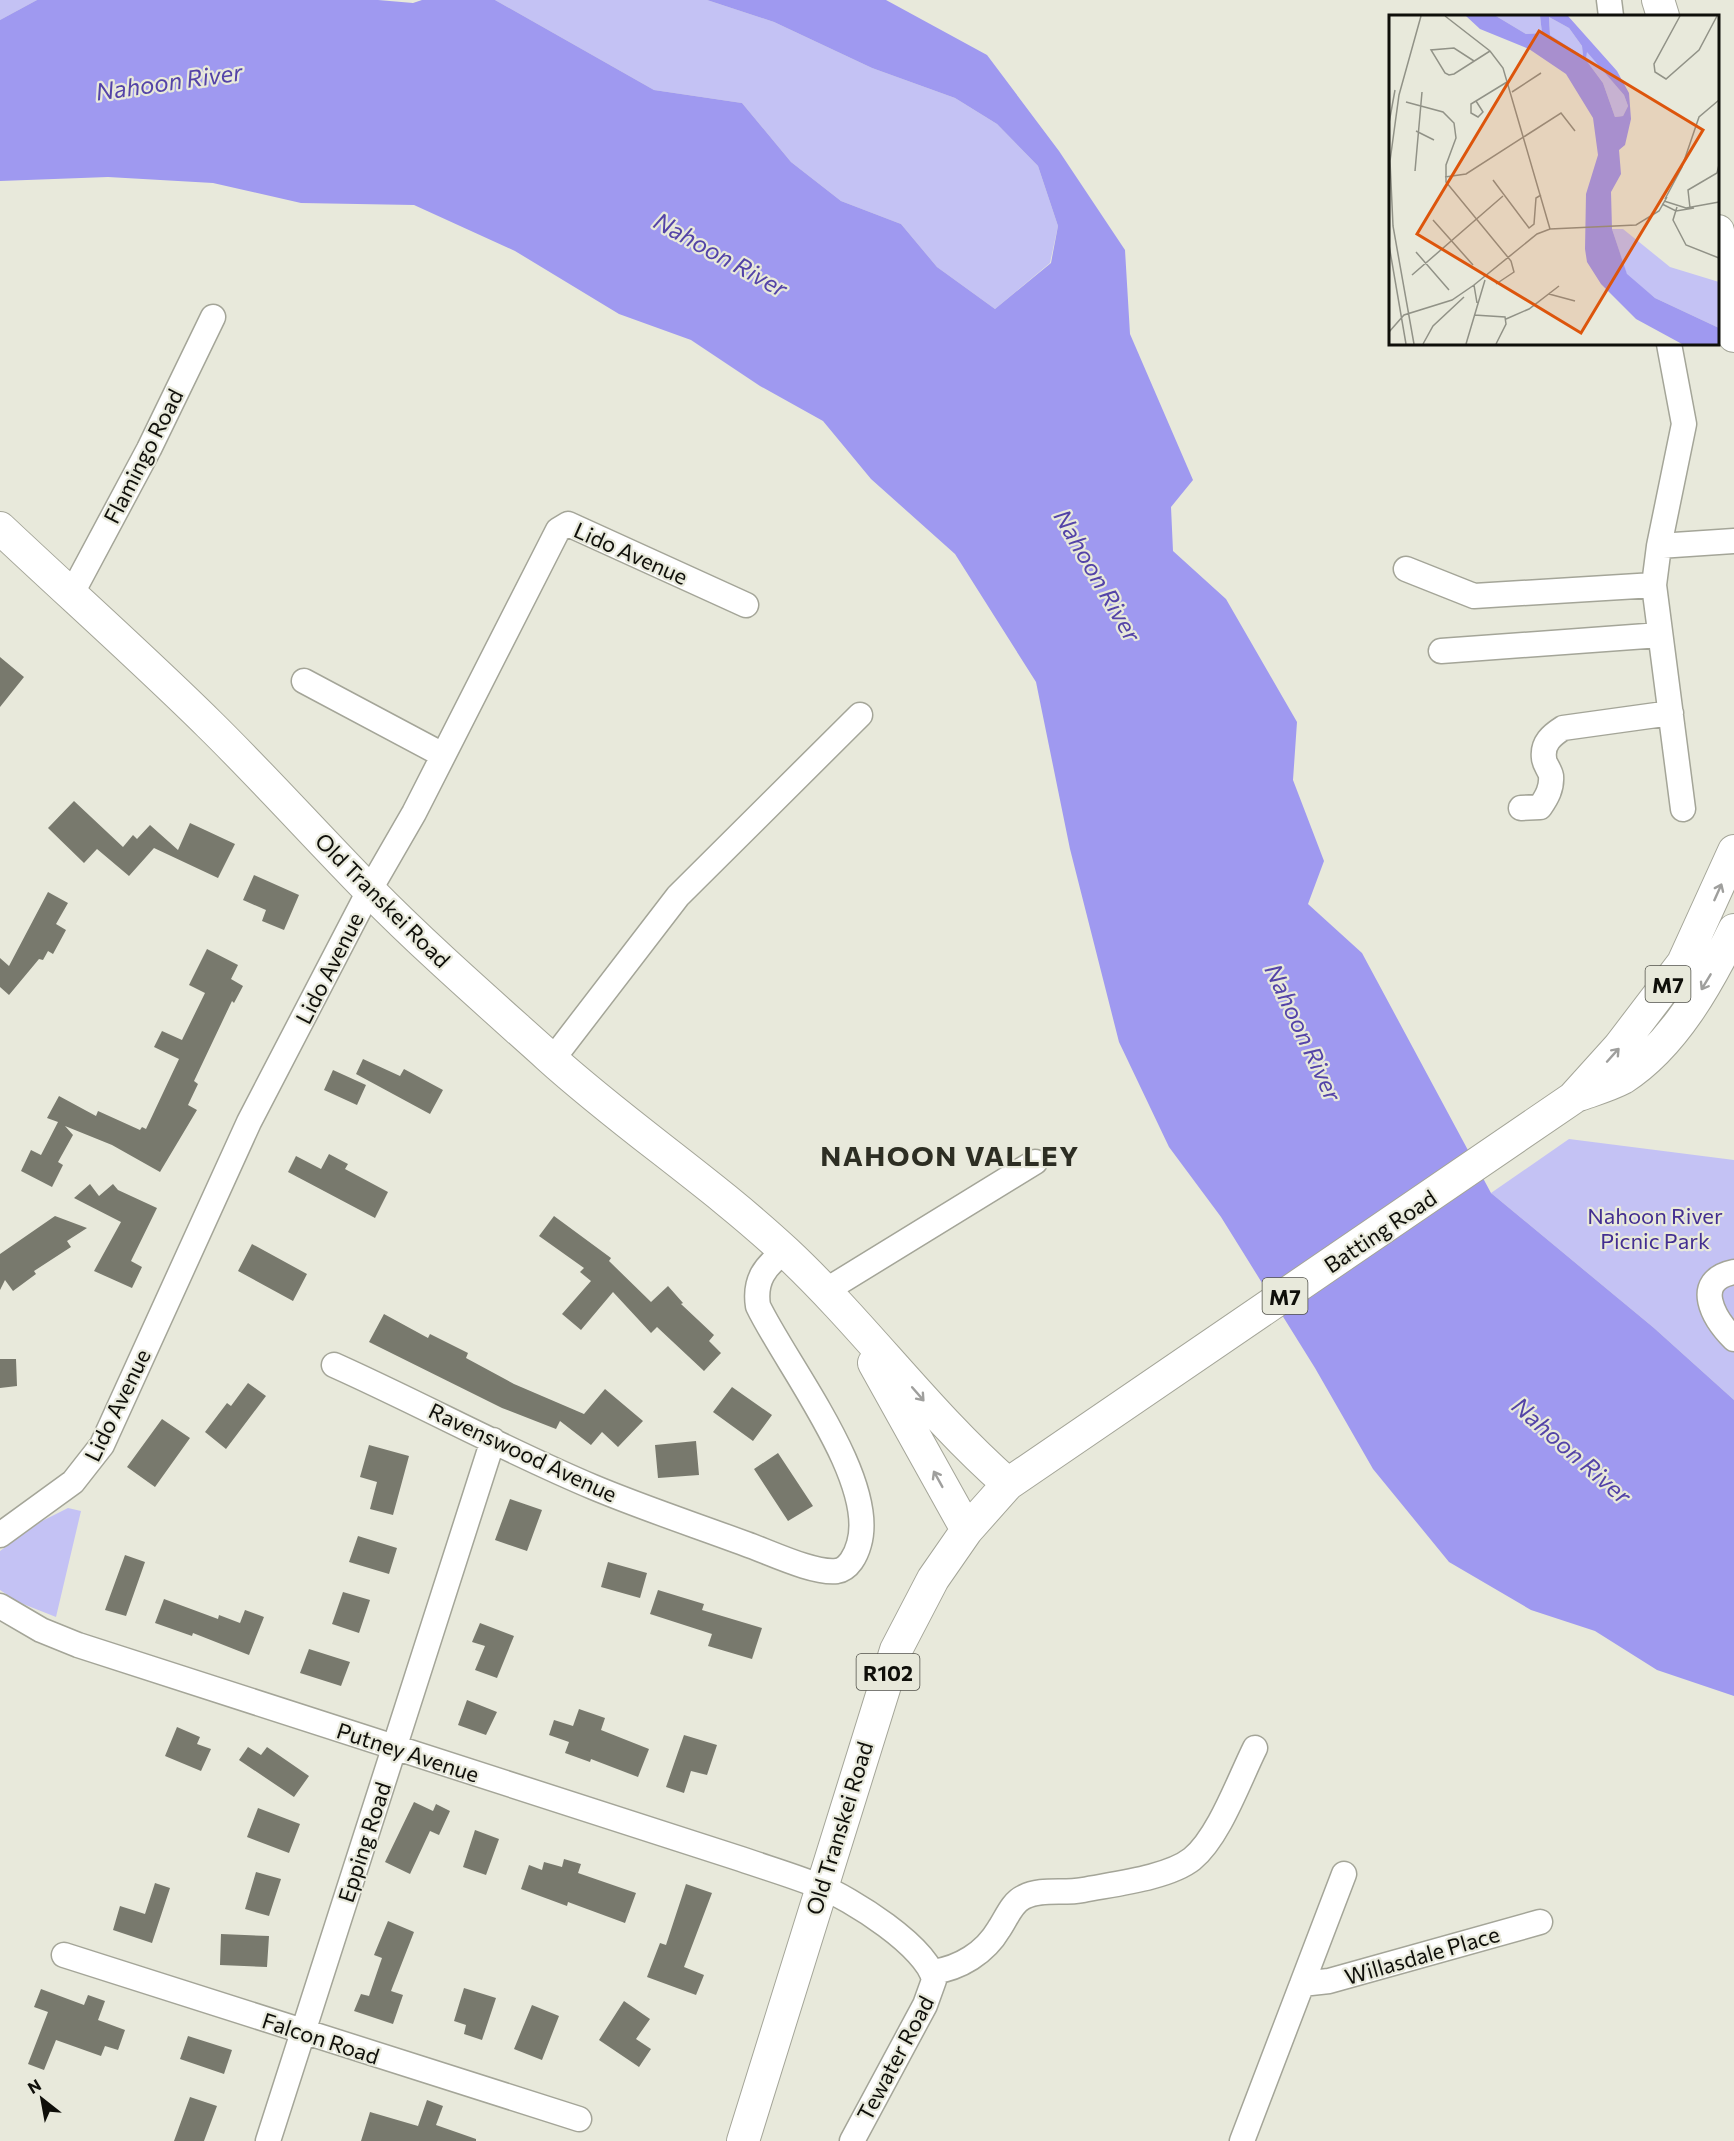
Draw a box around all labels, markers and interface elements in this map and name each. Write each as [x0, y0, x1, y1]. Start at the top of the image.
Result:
inset map [1389, 15, 1719, 345]
water label: Nahoon River [94, 56, 246, 106]
water label: Nahoon River [649, 205, 794, 303]
street label: Flamingo Road [97, 384, 189, 528]
water label: Nahoon River [1048, 504, 1148, 648]
street label: Lido Avenue [570, 516, 692, 590]
street label: Old Transkei Road [310, 827, 456, 973]
one-way arrow [1712, 883, 1724, 901]
street label: Lido Avenue [289, 908, 369, 1028]
water label: Nahoon River [1260, 959, 1349, 1106]
road number: M7 [1646, 966, 1690, 1002]
one-way arrow [1699, 973, 1711, 990]
one-way arrow [1606, 1047, 1620, 1062]
district label: NAHOON VALLEY [820, 1138, 1080, 1172]
street label: Batting Road [1319, 1184, 1441, 1278]
park label: Nahoon River Picnic Park [1587, 1202, 1723, 1254]
road number: M7 [1262, 1278, 1308, 1314]
street label: Lido Avenue [78, 1344, 156, 1466]
one-way arrow [911, 1386, 925, 1401]
water label: Nahoon River [1507, 1391, 1638, 1510]
street label: Ravenswood Avenue [425, 1397, 621, 1507]
one-way arrow [932, 1470, 943, 1488]
road number: R102 [856, 1654, 920, 1690]
street label: Putney Avenue [333, 1716, 483, 1788]
street label: Old Transkei Road [800, 1738, 878, 1918]
street label: Epping Road [332, 1778, 396, 1906]
street label: Willasdale Place [1341, 1920, 1503, 1990]
street label: Tewater Road [851, 1991, 939, 2125]
street label: Falcon Road [259, 2006, 383, 2070]
north arrow [12, 2069, 72, 2129]
text: N [24, 2074, 44, 2097]

